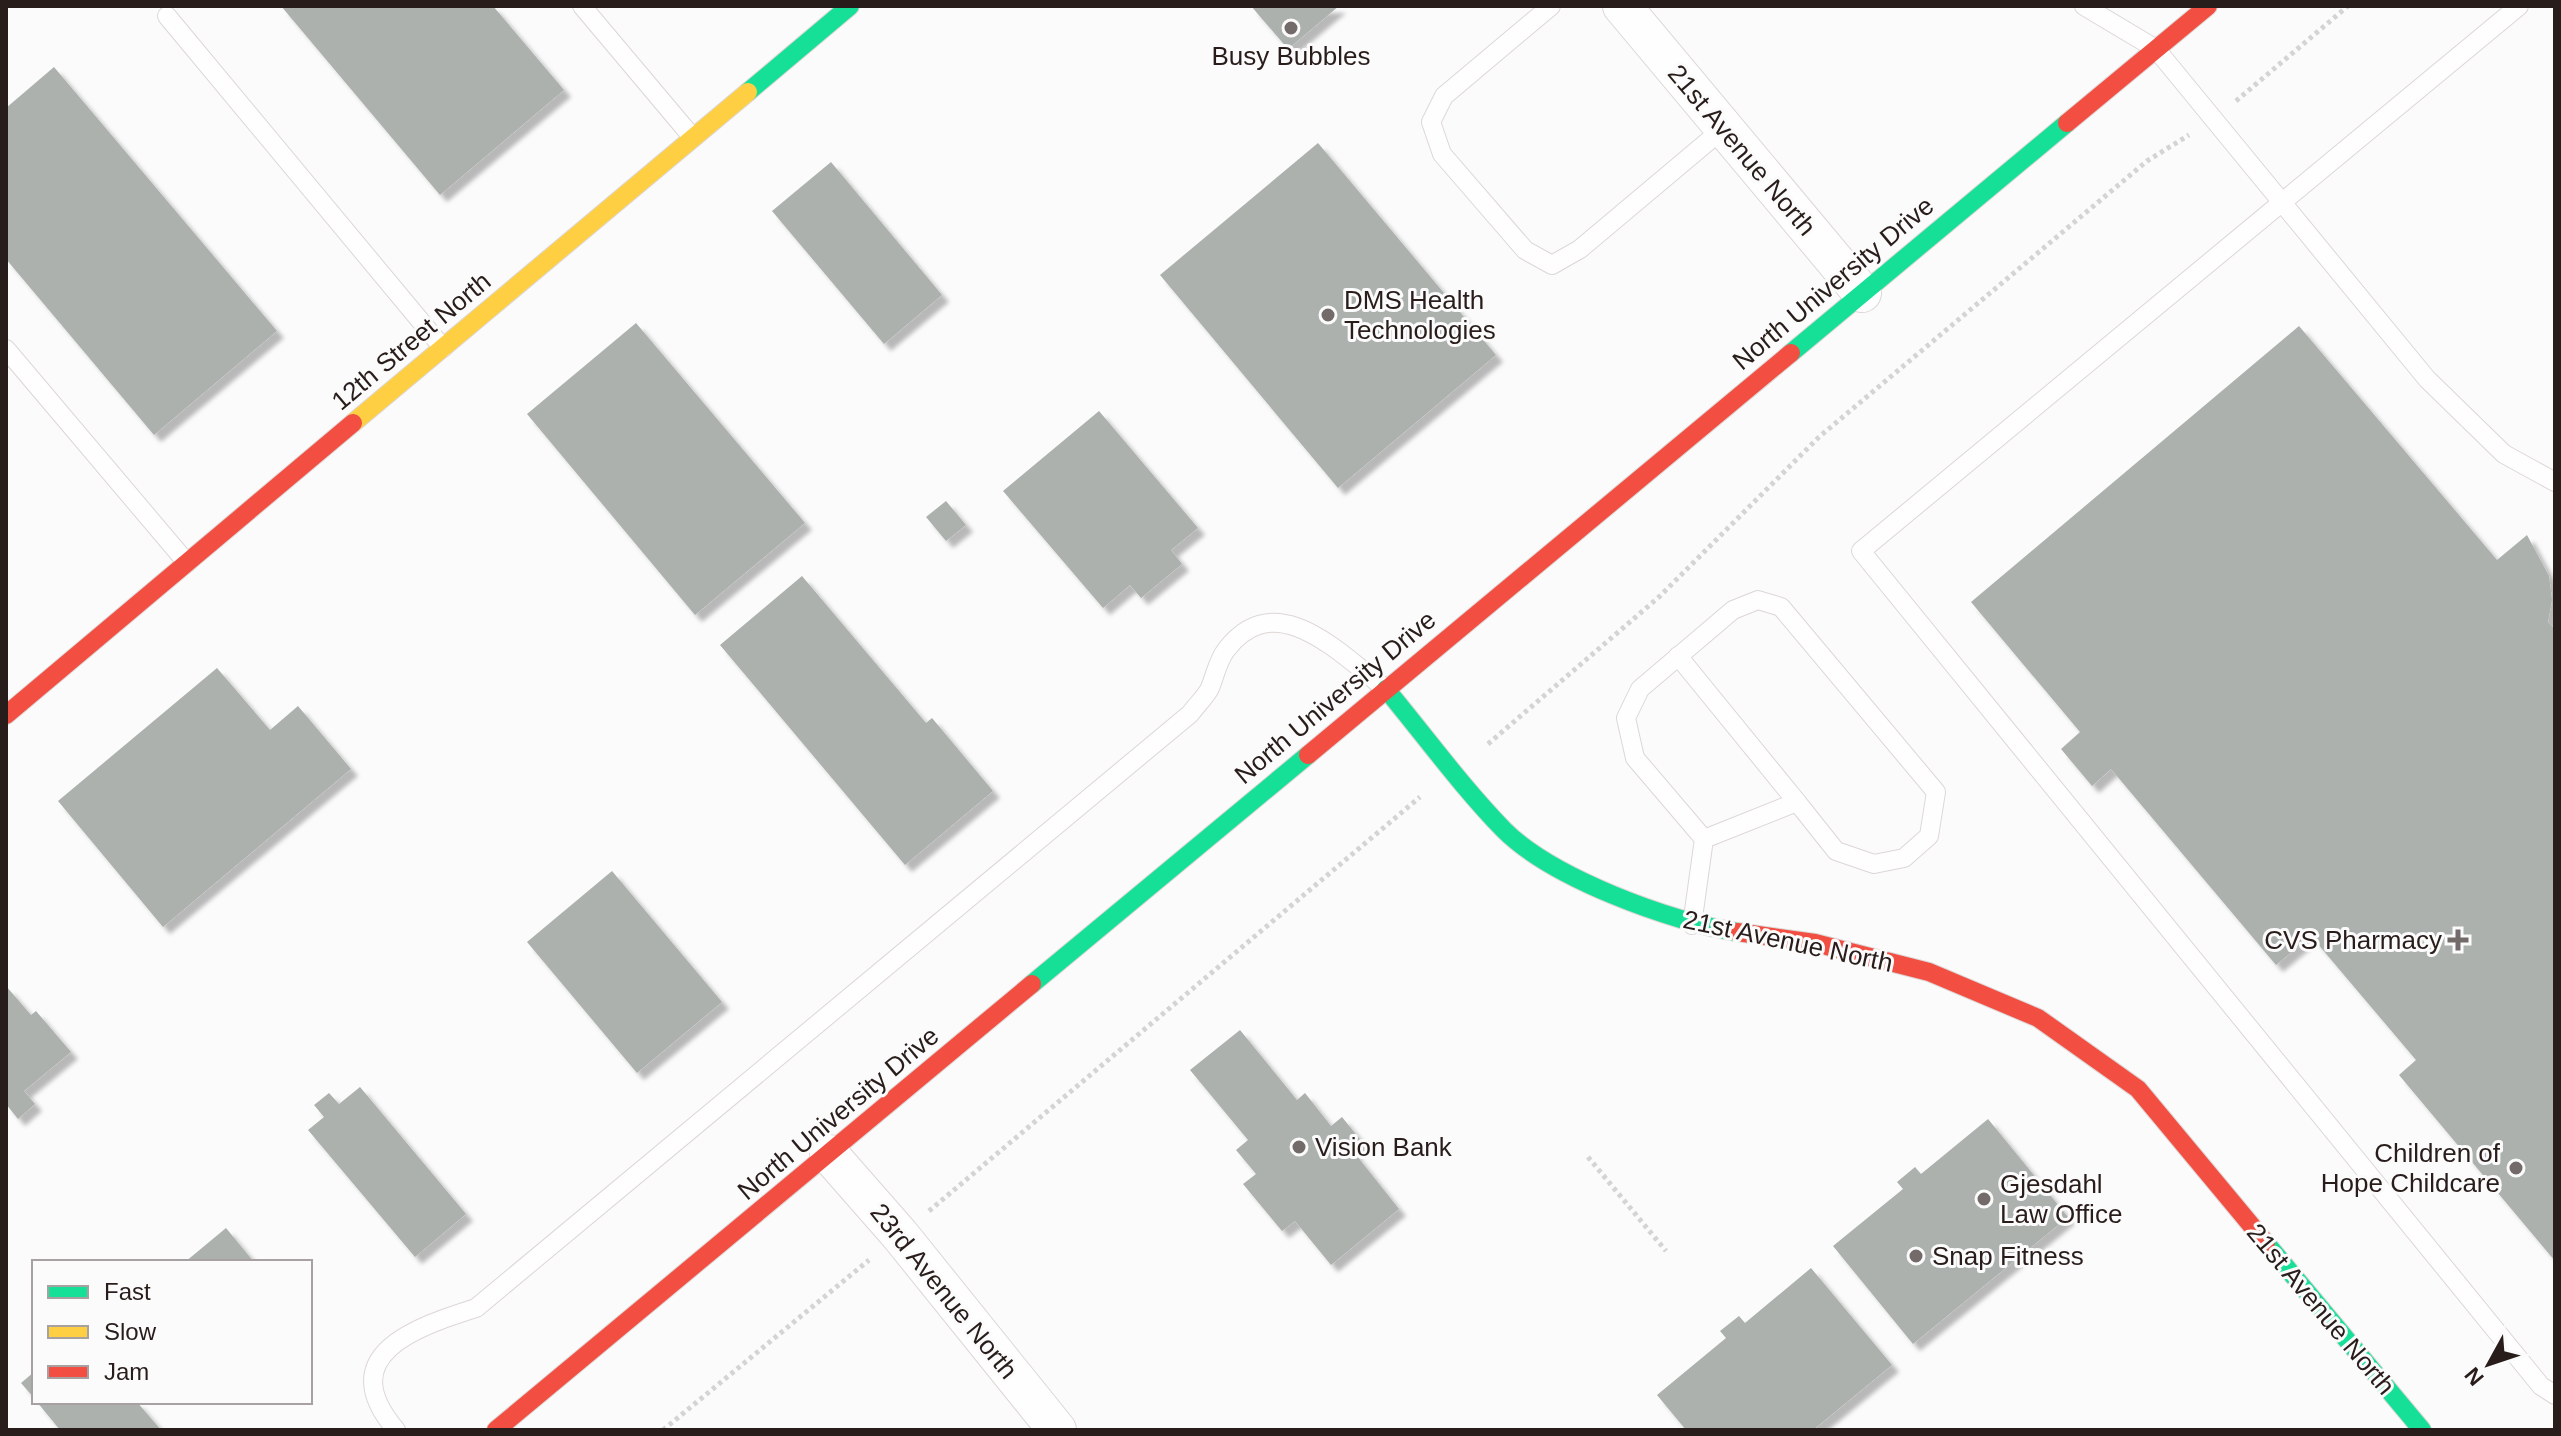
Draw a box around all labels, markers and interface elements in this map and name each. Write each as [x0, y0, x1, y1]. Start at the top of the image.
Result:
marker: Busy Bubbles [1282, 19, 1300, 37]
place label: Busy Bubbles [1212, 41, 1370, 71]
street label: 21st Avenue North [1662, 59, 1822, 241]
street label: North University Drive [1727, 190, 1939, 376]
street label: 12th Street North [326, 266, 496, 416]
place label: DMS Health Technologies [1344, 285, 1496, 345]
marker: DMS Health Technologies [1319, 306, 1337, 324]
street label: North University Drive [1229, 604, 1441, 790]
street label: 21st Avenue North [1680, 904, 1896, 978]
place label: CVS Pharmacy [2264, 925, 2442, 955]
marker: CVS Pharmacy [2449, 931, 2467, 949]
street label: North University Drive [732, 1020, 944, 1206]
place label: Vision Bank [1315, 1132, 1453, 1162]
marker: Vision Bank [1290, 1138, 1308, 1156]
place label: Children of Hope Childcare [2321, 1138, 2501, 1198]
marker: Children of Hope Childcare [2507, 1159, 2525, 1177]
place label: Gjesdahl Law Office [2000, 1169, 2122, 1229]
marker: Gjesdahl Law Office [1975, 1190, 1993, 1208]
street label: 23rd Avenue North [864, 1197, 1024, 1385]
street label: 21st Avenue North [2241, 1218, 2401, 1400]
place label: Snap Fitness [1932, 1241, 2084, 1271]
marker: Snap Fitness [1907, 1247, 1925, 1265]
legend [32, 1260, 312, 1404]
text: Fast [104, 1278, 151, 1305]
text: Slow [104, 1318, 157, 1345]
north arrow [2449, 1324, 2529, 1404]
text: Jam [104, 1358, 149, 1385]
text: N [2459, 1362, 2489, 1391]

